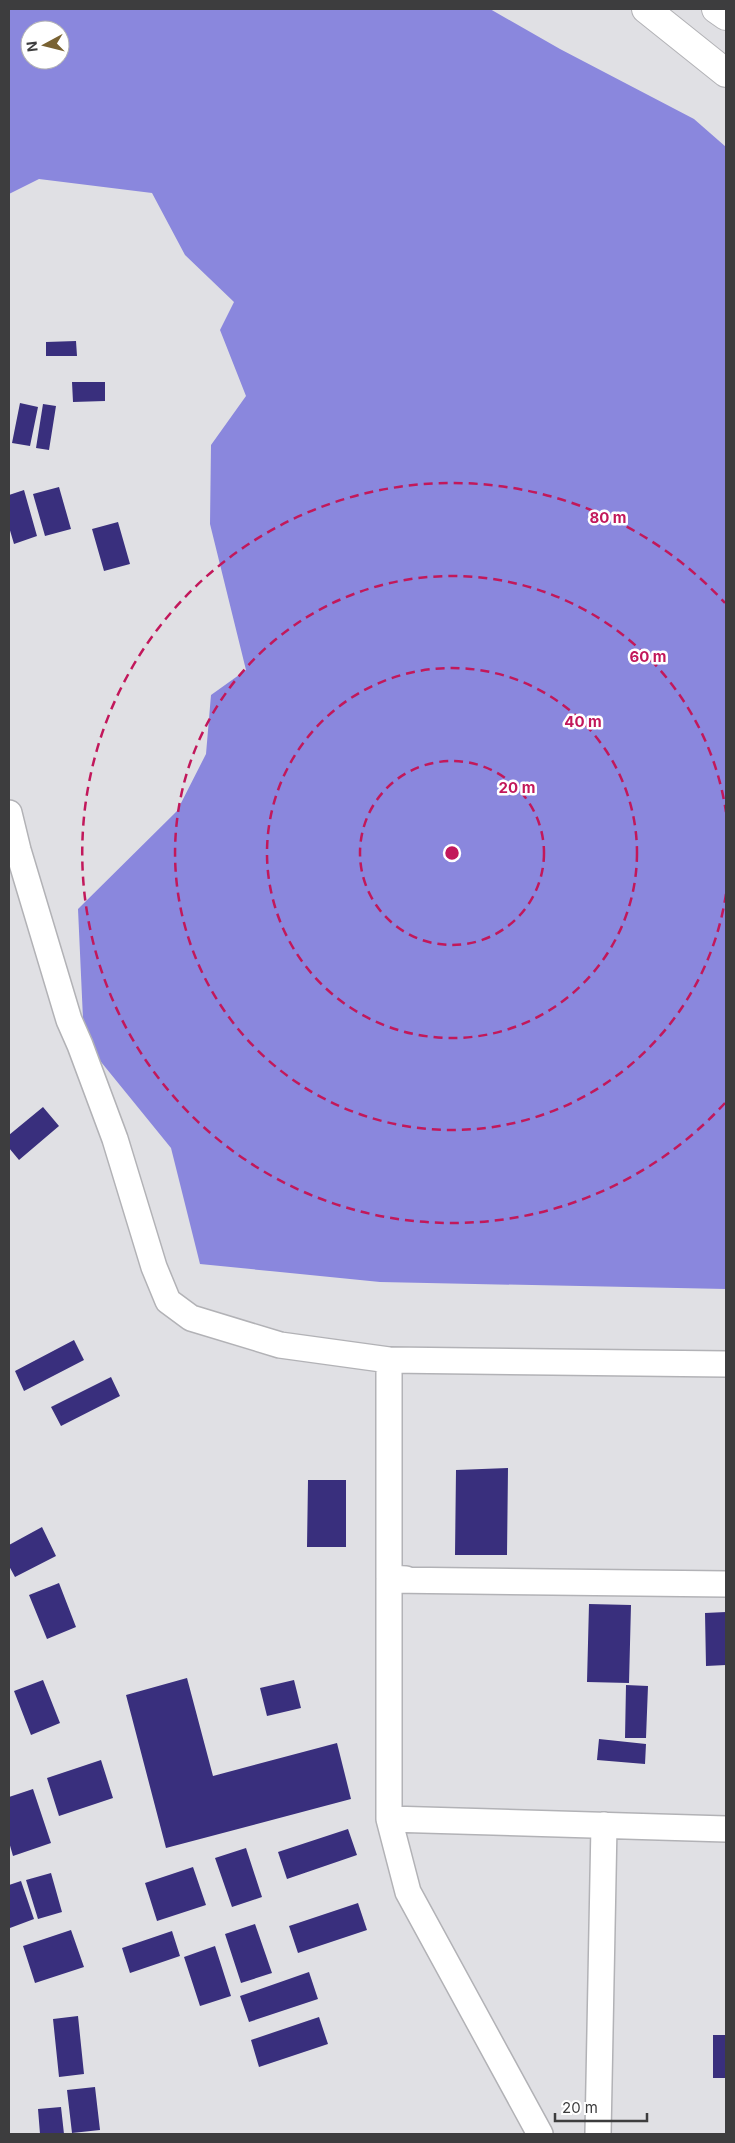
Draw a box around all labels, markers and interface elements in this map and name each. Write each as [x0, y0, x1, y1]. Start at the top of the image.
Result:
north arrow [20, 20, 70, 70]
text: N [23, 40, 41, 53]
text: 80 m [589, 508, 627, 527]
text: 60 m [629, 647, 667, 666]
text: 40 m [564, 712, 602, 731]
text: 20 m [499, 778, 535, 797]
centre of rings [443, 844, 461, 862]
scale bar [555, 2090, 648, 2122]
text: 20 m [562, 2098, 598, 2117]

